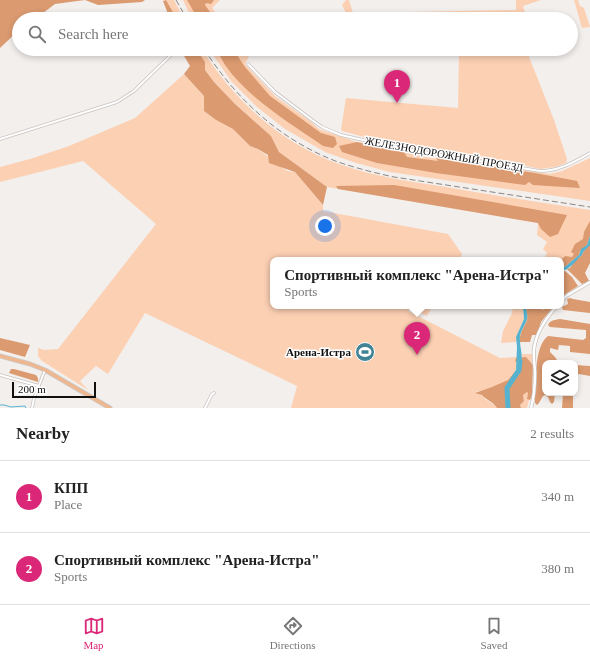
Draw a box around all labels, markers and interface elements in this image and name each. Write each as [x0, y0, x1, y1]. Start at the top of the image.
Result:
search box [12, 12, 578, 56]
icon: search [26, 23, 48, 45]
text: Search here [58, 26, 128, 42]
pin: 1 [384, 70, 410, 103]
street label: ЖЕЛЕЗНОДОРОЖНЫЙ ПРОЕЗД [364, 134, 525, 174]
your location [315, 216, 335, 236]
popup [270, 257, 564, 309]
text: Спортивный комплекс "Арена-Истра" [284, 267, 550, 283]
text: Sports [284, 284, 317, 299]
pin: 2 [404, 322, 430, 355]
sports icon: Арена-Истра [354, 341, 376, 363]
place label: Арена-Истра [286, 346, 351, 358]
map controls [542, 360, 578, 396]
button: layers [542, 360, 578, 396]
scale bar [12, 380, 96, 399]
text: 200 m [18, 383, 46, 395]
text: Nearby [16, 424, 70, 443]
text: 2 results [530, 426, 574, 441]
text: КПП [54, 480, 88, 496]
text: 1 [26, 489, 32, 504]
text: 340 m [541, 489, 574, 504]
text: Place [54, 497, 82, 512]
text: Спортивный комплекс "Арена-Истра" [54, 552, 320, 568]
text: 2 [26, 561, 32, 576]
text: 380 m [541, 561, 574, 576]
text: Sports [54, 569, 87, 584]
tab: Map [83, 615, 105, 651]
tab: Directions [270, 615, 315, 651]
tab: Saved [481, 615, 507, 651]

